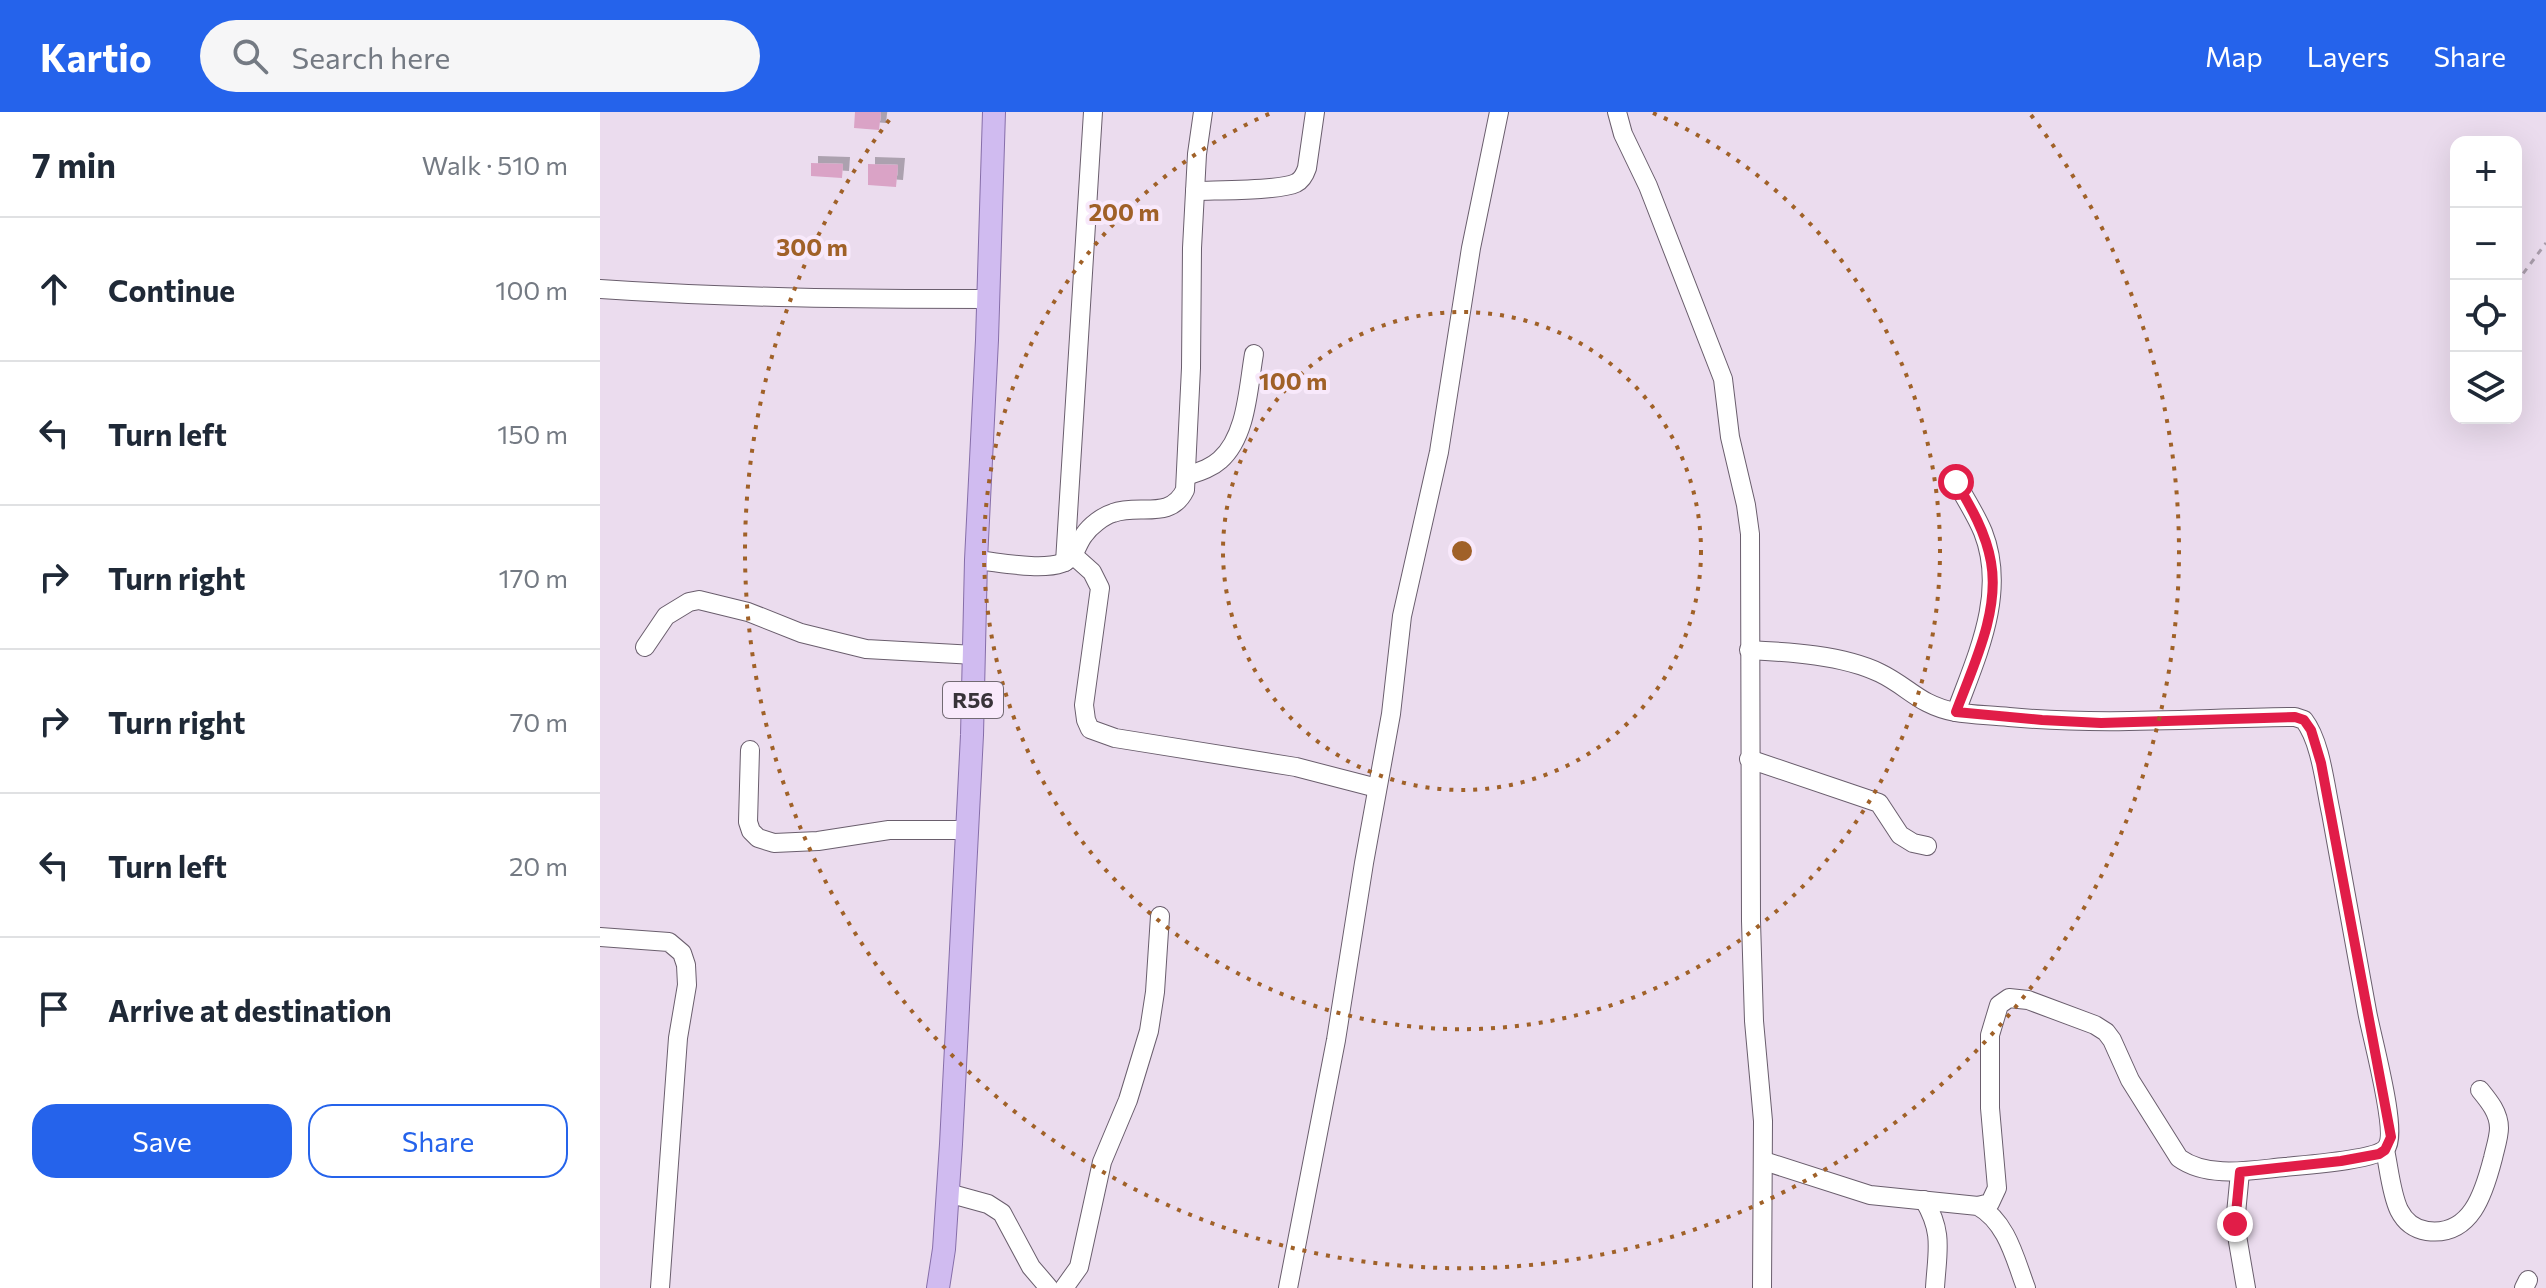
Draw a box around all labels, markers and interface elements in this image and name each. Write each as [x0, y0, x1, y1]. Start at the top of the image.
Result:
search box [200, 20, 760, 92]
text: Kartio [40, 33, 152, 80]
icon: search [228, 34, 272, 78]
text: Search here [292, 38, 450, 75]
text: Map [2205, 39, 2263, 73]
text: Layers [2307, 39, 2389, 73]
text: Share [2433, 39, 2506, 73]
map controls [2450, 136, 2522, 424]
button: + [2450, 136, 2522, 208]
text: 7 min [32, 143, 116, 185]
text: Walk · 510 m [422, 149, 568, 180]
text: 200 m [1089, 197, 1159, 226]
button: − [2450, 208, 2522, 280]
text: 300 m [776, 232, 848, 261]
icon: ahead [32, 267, 76, 311]
text: Continue [108, 271, 235, 308]
text: 100 m [495, 274, 568, 305]
button: locate [2450, 280, 2522, 352]
button: layers [2450, 352, 2522, 424]
text: 100 m [1259, 366, 1327, 395]
icon: left [32, 411, 76, 455]
text: Turn left [108, 415, 227, 452]
text: 150 m [497, 418, 568, 449]
route start [1938, 464, 1974, 500]
centre of rings [1448, 537, 1476, 565]
icon: right [32, 555, 76, 599]
text: Turn right [108, 559, 245, 596]
text: 170 m [499, 562, 568, 593]
road number: R56 [943, 682, 1003, 718]
icon: right [32, 699, 76, 743]
text: Turn right [108, 703, 245, 740]
text: 70 m [510, 706, 568, 737]
icon: left [32, 843, 76, 887]
text: Turn left [108, 847, 227, 884]
text: 20 m [509, 850, 568, 881]
icon: arrive [32, 987, 76, 1031]
text: Arrive at destination [108, 991, 392, 1028]
button: Save [32, 1104, 292, 1178]
button: Share [308, 1104, 568, 1178]
route end [2217, 1206, 2253, 1242]

